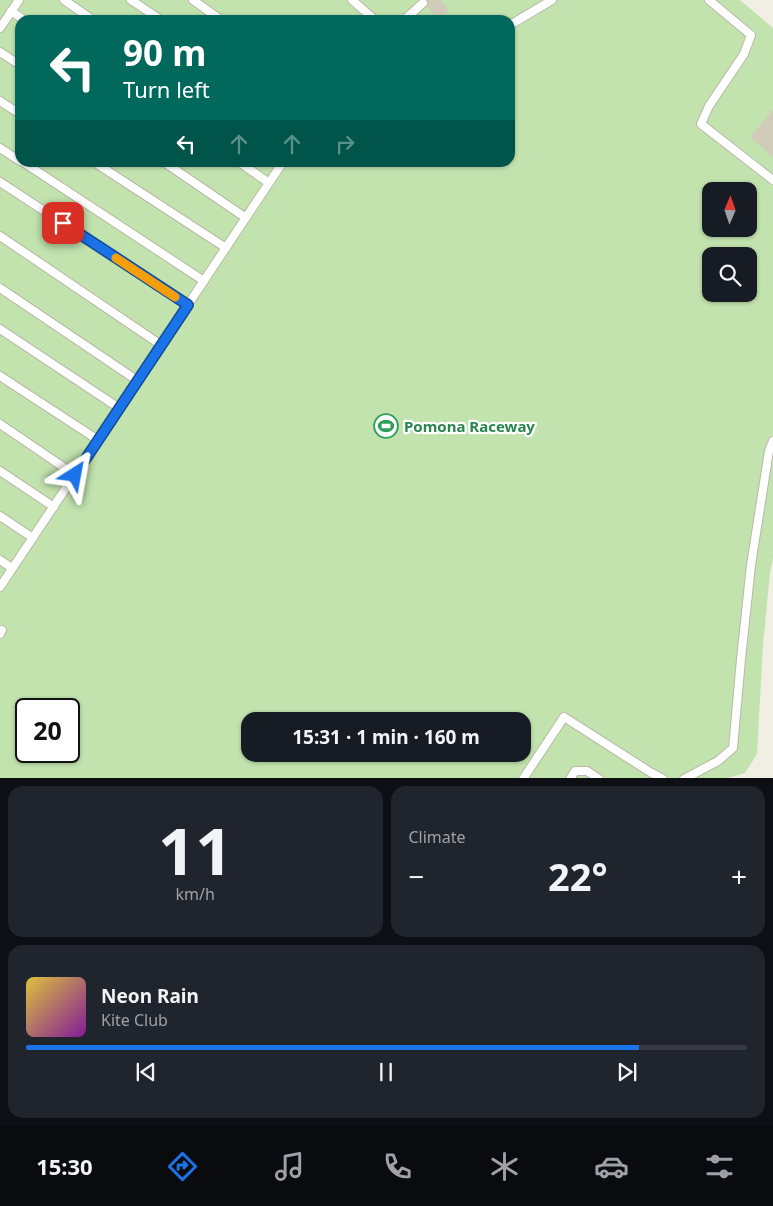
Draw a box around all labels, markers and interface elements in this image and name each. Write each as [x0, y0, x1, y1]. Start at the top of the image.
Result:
text: 90 m [123, 29, 206, 76]
icon: left [40, 35, 105, 100]
text: Turn left [123, 74, 210, 104]
icon: left [172, 130, 200, 158]
icon: ahead [225, 130, 253, 158]
icon: ahead [278, 130, 306, 158]
icon: right [331, 130, 359, 158]
north arrow [702, 182, 758, 238]
map controls [702, 182, 757, 302]
pin [42, 202, 84, 244]
icon: arrive [49, 209, 77, 237]
button: search [702, 247, 757, 302]
sports icon: Pomona Raceway [373, 413, 399, 439]
place label: Pomona Raceway [404, 416, 535, 436]
position arrow [48, 448, 100, 500]
speed limit sign: 20 [15, 698, 80, 763]
text: 15:31 · 1 min · 160 m [292, 724, 480, 750]
text: 11 [158, 806, 232, 894]
text: Climate [409, 826, 466, 848]
text: 22° [548, 850, 608, 902]
text: − [409, 857, 425, 895]
text: + [731, 857, 747, 895]
text: km/h [176, 883, 215, 905]
text: Neon Rain [101, 983, 199, 1009]
text: Kite Club [101, 1009, 168, 1031]
icon: previous [132, 1058, 160, 1086]
icon: pause [372, 1058, 400, 1086]
icon: next [613, 1058, 641, 1086]
icon: directions [165, 1149, 200, 1184]
icon: music [272, 1149, 307, 1184]
icon: phone [380, 1149, 415, 1184]
icon: climate [487, 1149, 522, 1184]
icon: car [594, 1149, 629, 1184]
icon: filters [702, 1149, 737, 1184]
text: 15:30 [36, 1151, 93, 1181]

